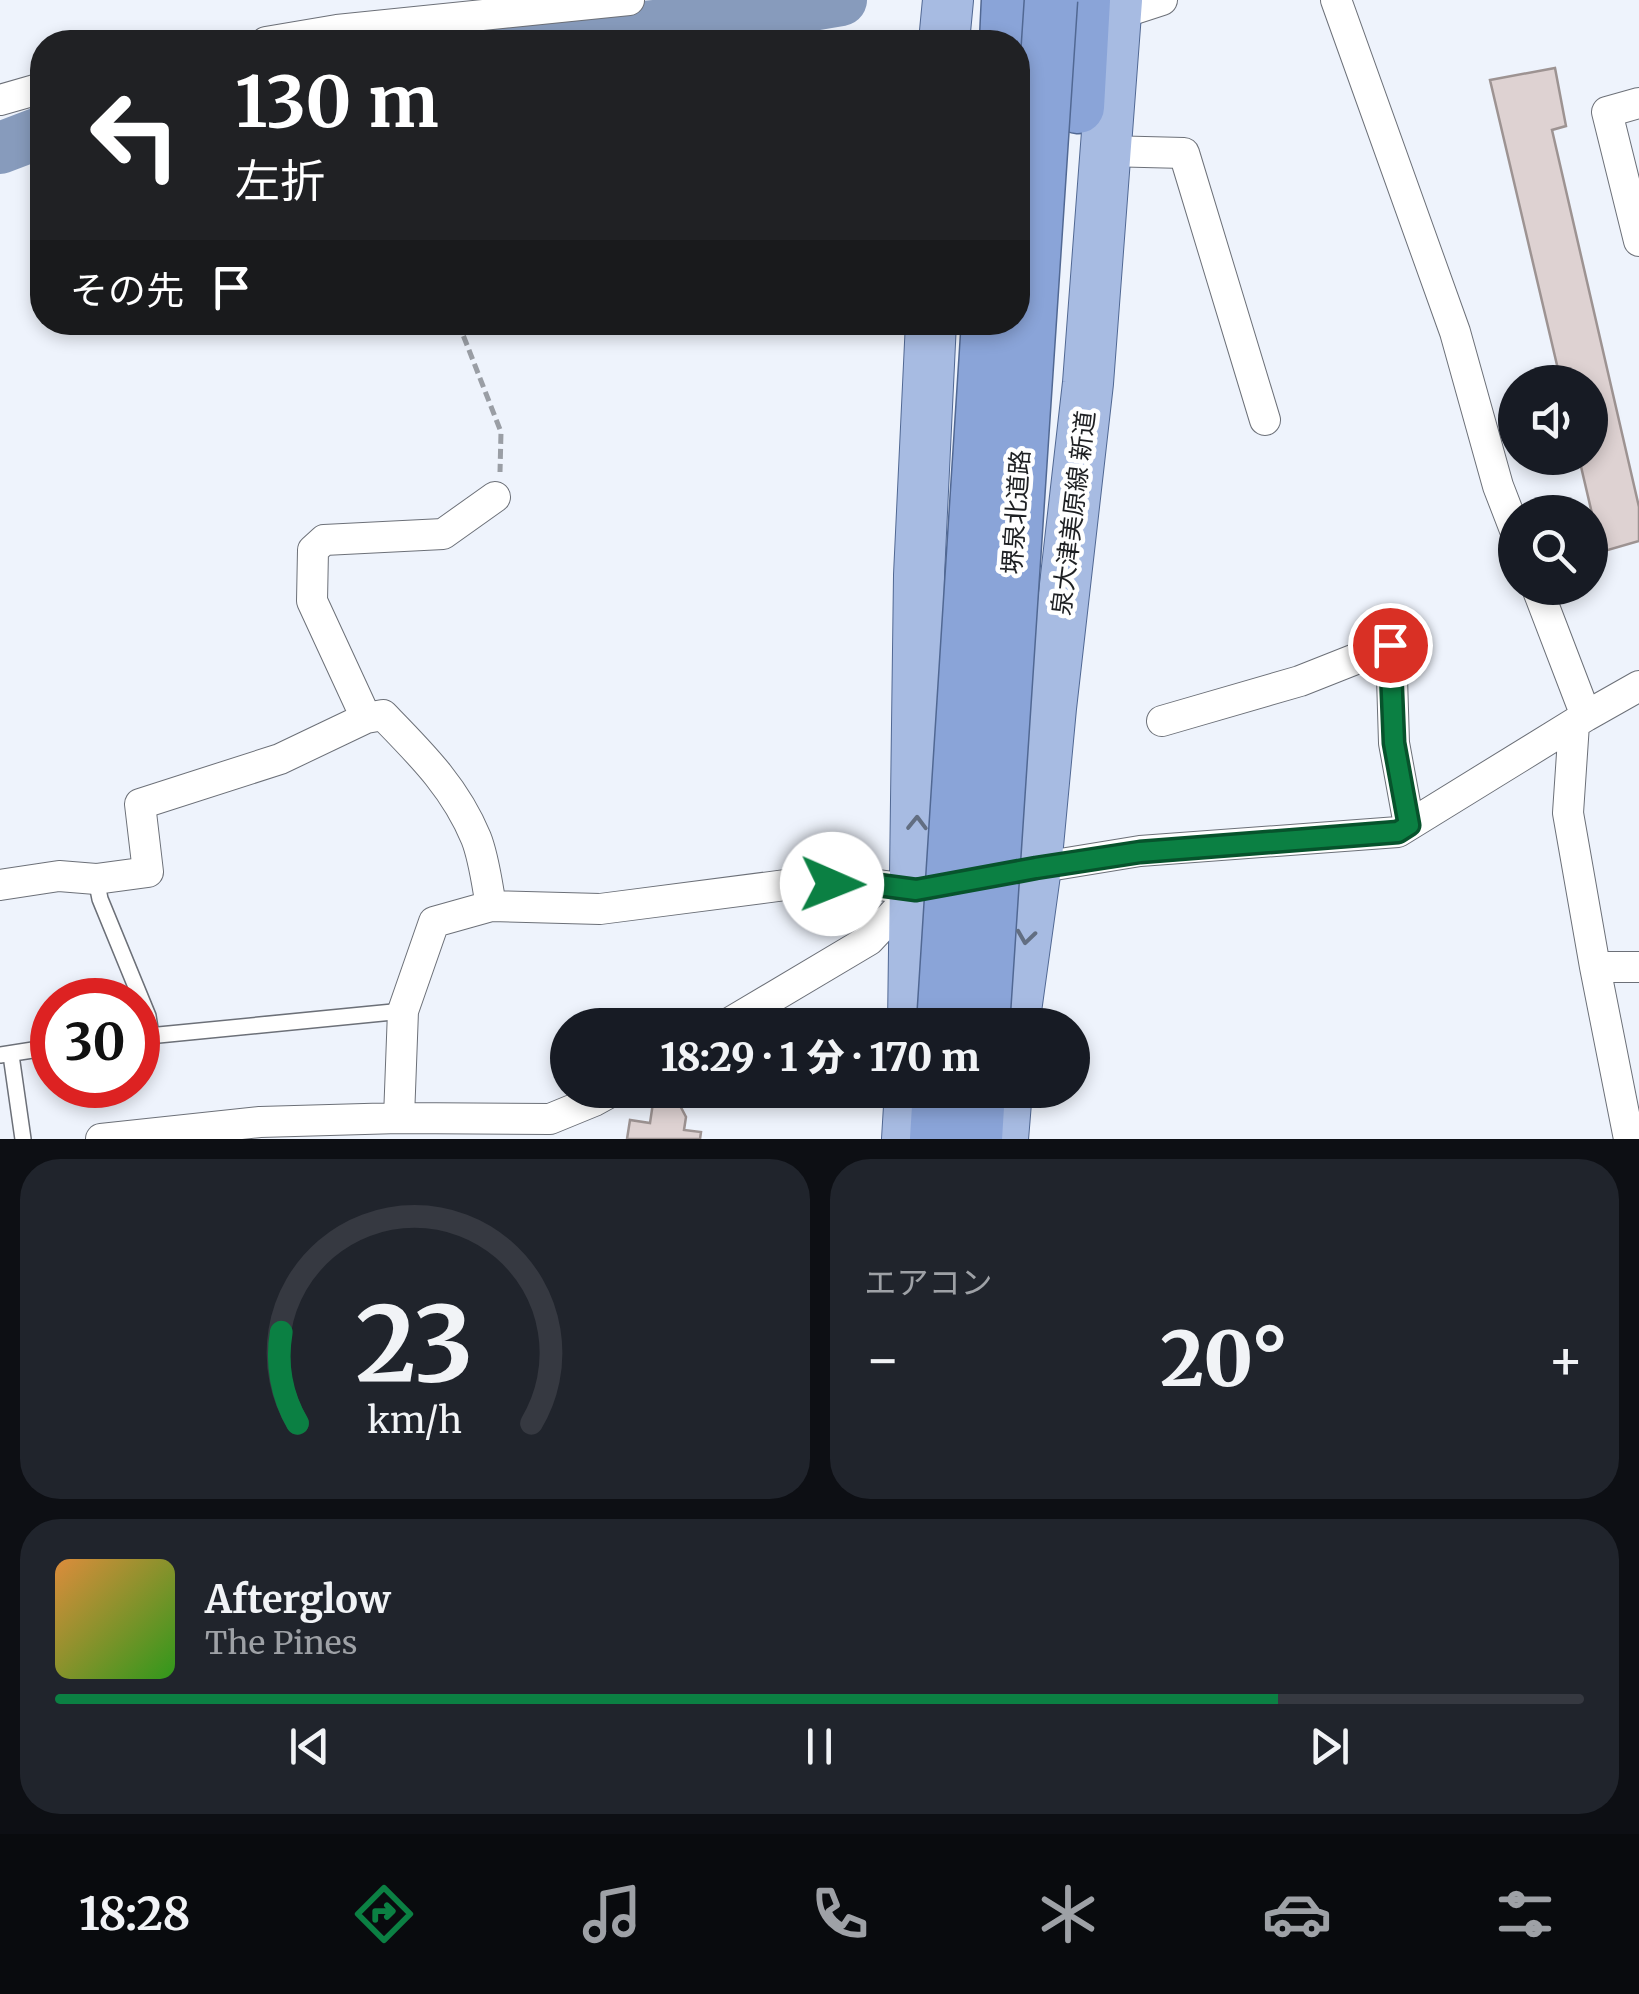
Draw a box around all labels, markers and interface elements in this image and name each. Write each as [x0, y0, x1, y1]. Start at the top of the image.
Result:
text: 130 m [235, 58, 439, 146]
icon: left [70, 70, 200, 200]
text: 左折 [235, 153, 325, 209]
icon: arrive [204, 260, 259, 315]
text: その先 [70, 267, 184, 314]
map controls [1498, 365, 1608, 605]
button: sound [1498, 365, 1608, 475]
street label: 泉大津美原線 新道 [1045, 409, 1101, 617]
street label: 堺泉北道路 [996, 449, 1036, 575]
button: search [1498, 495, 1608, 605]
pin [1348, 603, 1433, 688]
icon: arrive [1363, 618, 1418, 673]
one-way arrow [906, 814, 927, 830]
position arrow [780, 832, 884, 936]
one-way arrow [1016, 929, 1037, 945]
speed limit sign: 30 [30, 978, 160, 1108]
text: 18:29 · 1 分 · 170 m [660, 1034, 980, 1081]
text: エアコン [865, 1263, 993, 1303]
text: 23 [356, 1279, 474, 1409]
text: 20° [1160, 1312, 1288, 1406]
text: − [865, 1325, 901, 1394]
text: + [1547, 1325, 1584, 1394]
text: km/h [367, 1398, 462, 1443]
text: Afterglow [205, 1576, 391, 1623]
text: The Pines [205, 1623, 357, 1663]
icon: previous [282, 1719, 337, 1774]
icon: pause [792, 1719, 847, 1774]
icon: next [1302, 1719, 1357, 1774]
icon: directions [349, 1879, 419, 1949]
icon: music [577, 1879, 647, 1949]
icon: phone [805, 1879, 875, 1949]
icon: climate [1033, 1879, 1103, 1949]
icon: car [1262, 1879, 1332, 1949]
icon: filters [1490, 1879, 1560, 1949]
text: 18:28 [79, 1886, 191, 1942]

